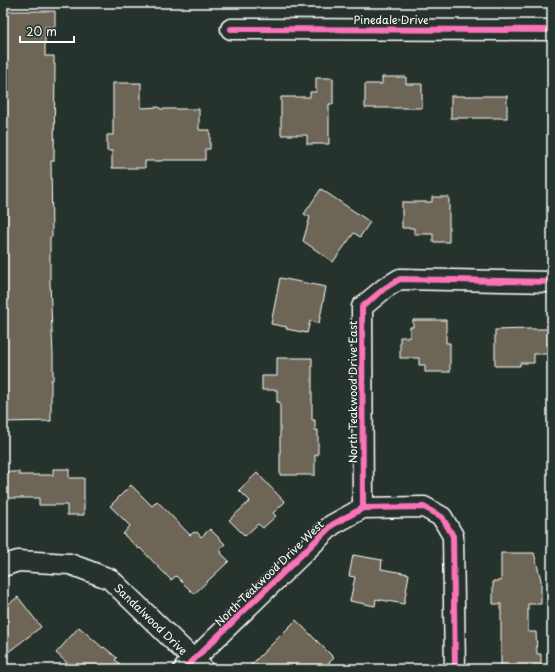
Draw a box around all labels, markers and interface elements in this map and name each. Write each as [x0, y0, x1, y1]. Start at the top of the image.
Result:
street label: Pinedale Drive [353, 11, 429, 28]
scale bar [20, 18, 74, 44]
text: 20 m [26, 22, 57, 40]
street label: North Teakwood Drive East [344, 320, 361, 463]
street label: North Teakwood Drive West [211, 516, 328, 630]
street label: Sandalwood Drive [110, 579, 192, 659]

